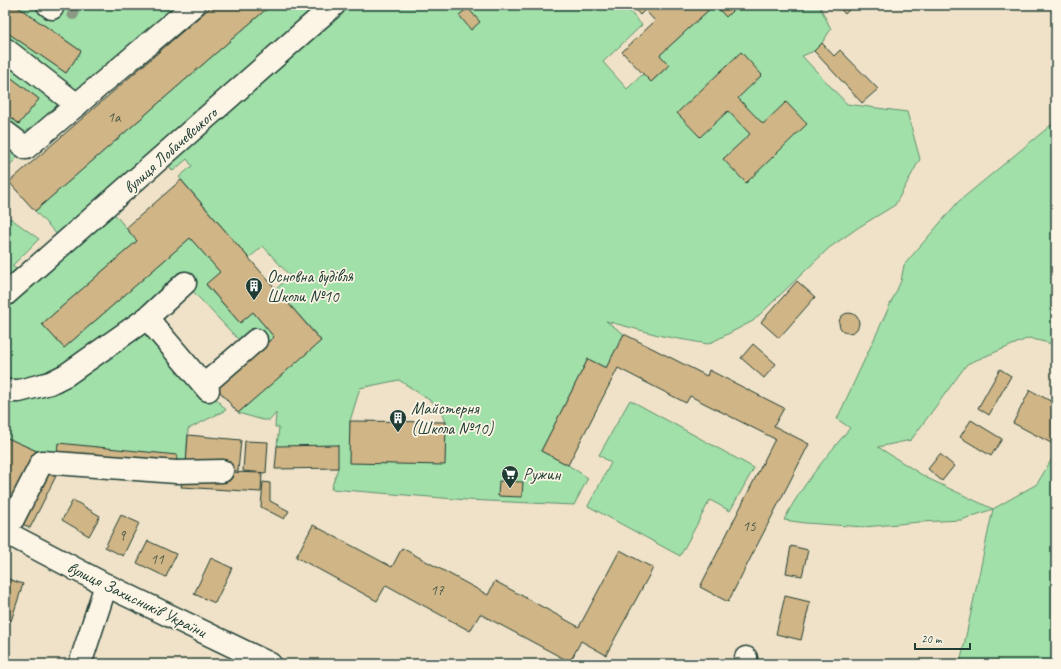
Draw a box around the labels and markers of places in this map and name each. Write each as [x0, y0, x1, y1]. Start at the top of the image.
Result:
place label: Основна будівля Школи №10 [267, 266, 354, 307]
building icon: Основна будівля Школи №10 [244, 276, 264, 301]
place label: Майстерня (Школа №10) [411, 398, 495, 439]
building icon: Майстерня (Школа №10) [388, 408, 408, 433]
supermarket icon: Ружин [500, 464, 520, 489]
place label: Ружин [523, 464, 561, 485]

